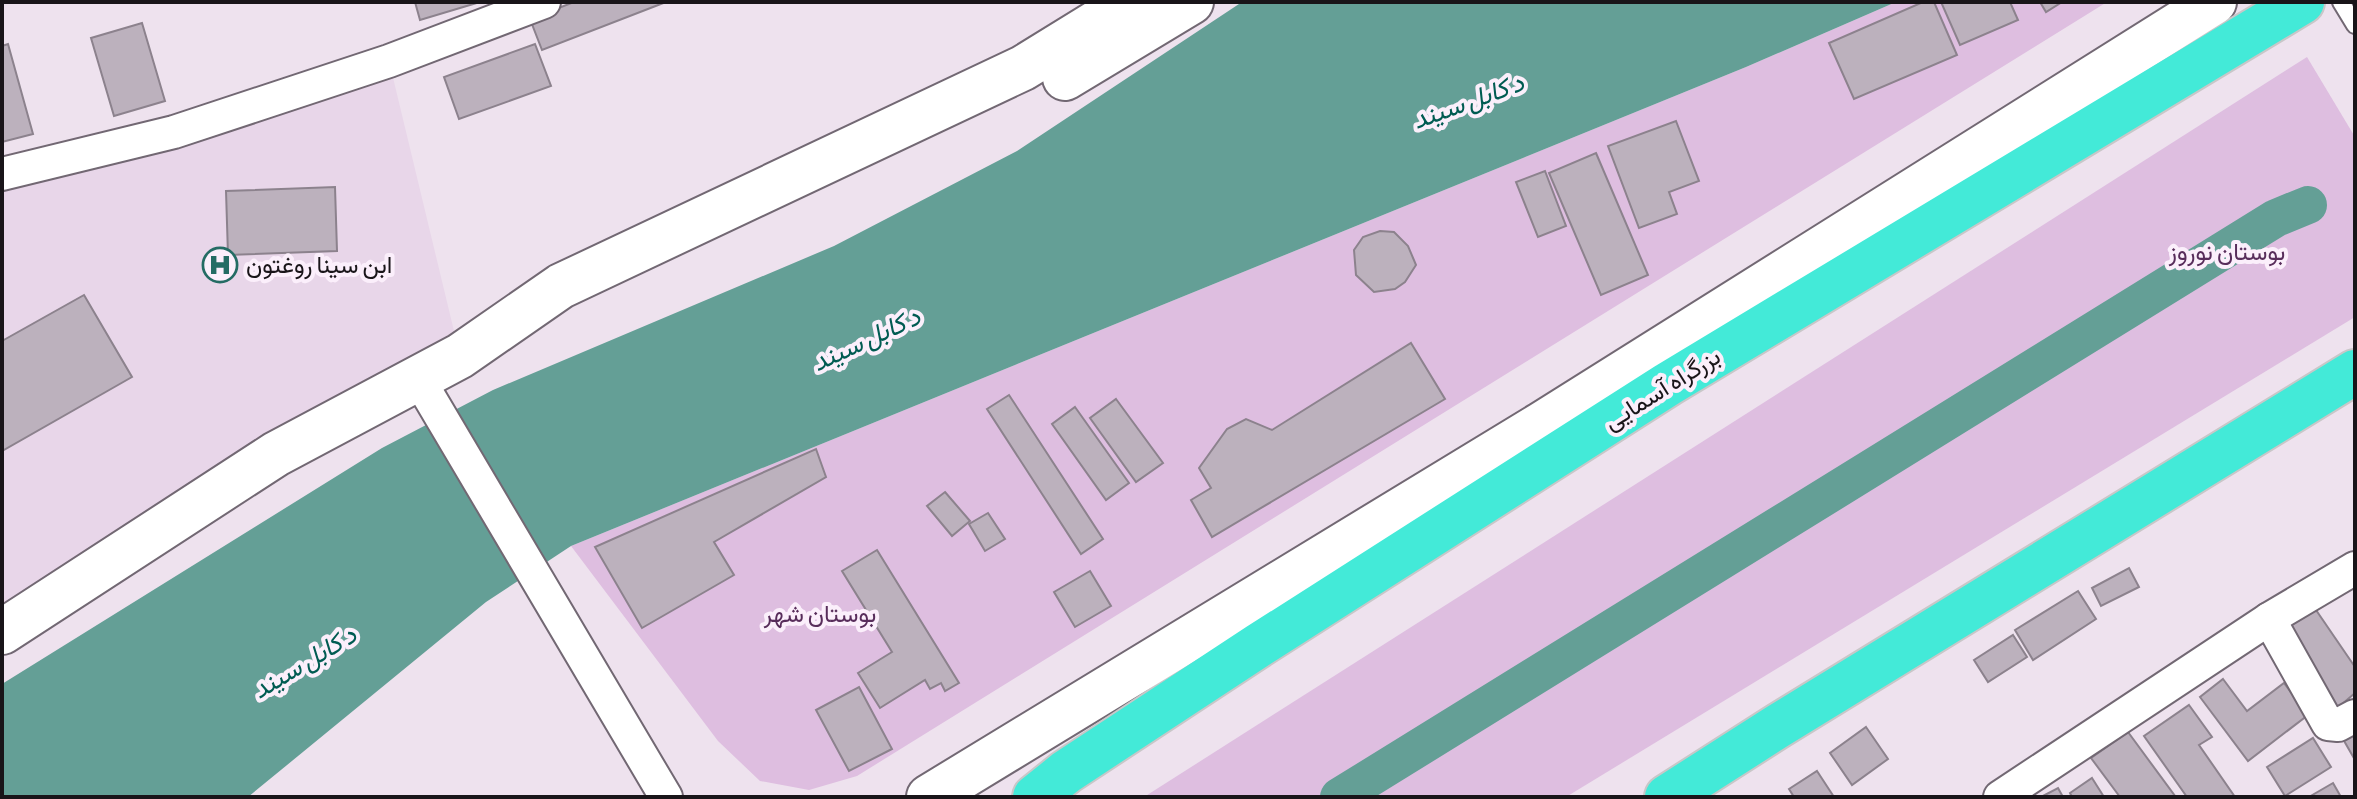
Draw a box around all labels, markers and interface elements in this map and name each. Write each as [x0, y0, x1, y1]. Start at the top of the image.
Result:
water label: د کابل سيند [1409, 70, 1529, 136]
park label: بوستان نوروز [2168, 241, 2285, 267]
hospital icon: ابن سینا روغتون [201, 246, 239, 284]
place label: ابن سینا روغتون [246, 254, 392, 280]
water label: د کابل سيند [808, 303, 926, 378]
street label: بزرگراه آسمایی [1600, 344, 1726, 437]
park label: بوستان شهر [763, 603, 876, 629]
water label: د کابل سيند [248, 622, 362, 706]

